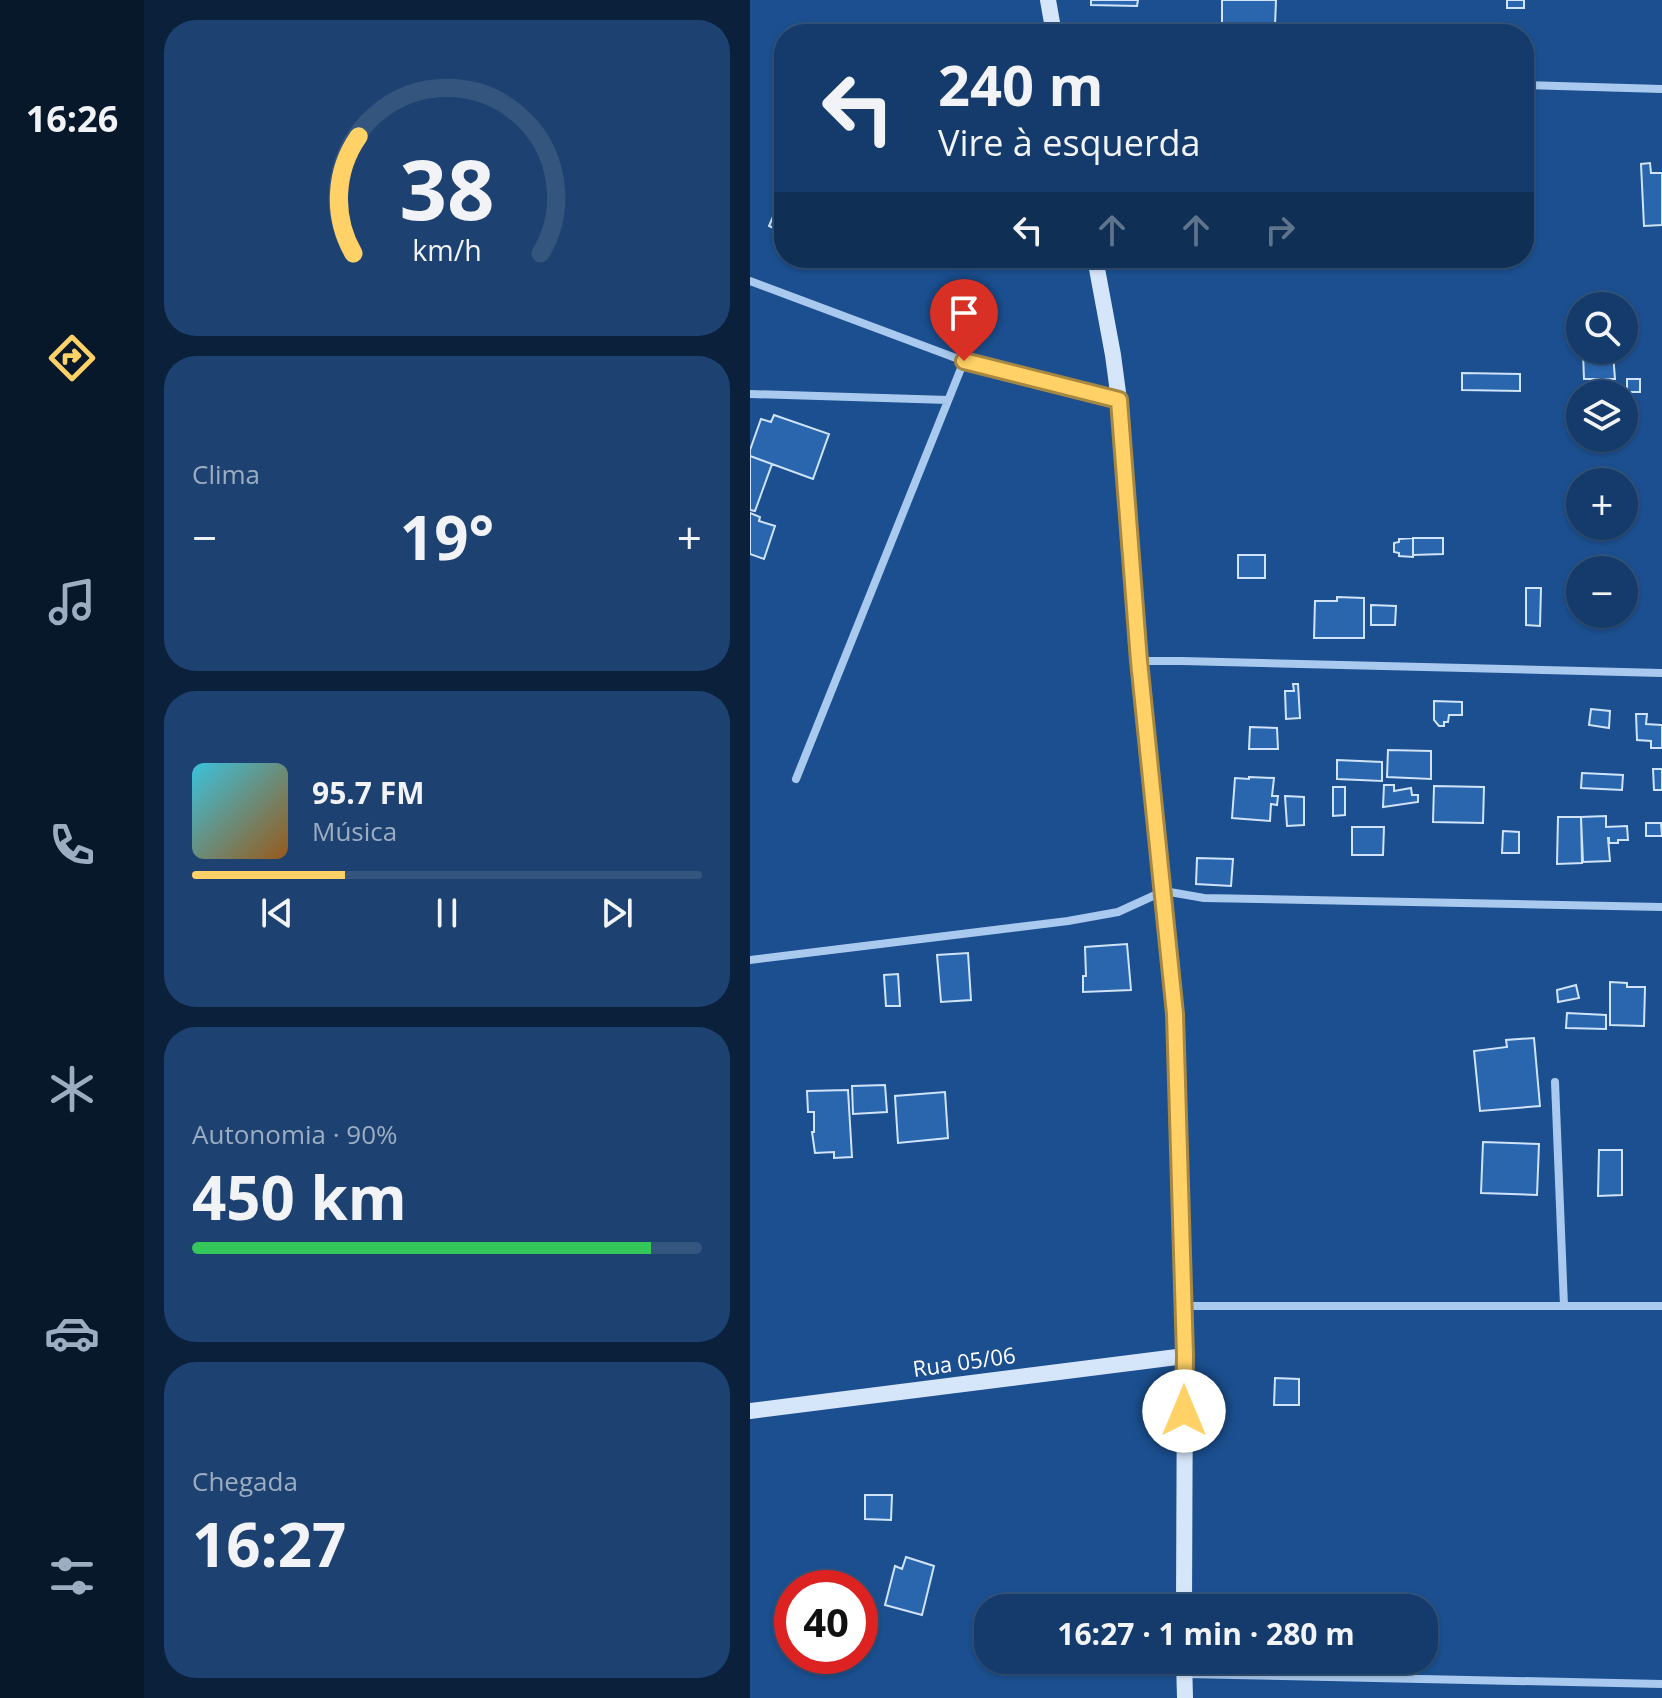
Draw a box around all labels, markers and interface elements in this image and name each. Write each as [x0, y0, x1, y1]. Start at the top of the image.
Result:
text: 240 m [938, 46, 1104, 122]
icon: left [806, 56, 910, 160]
text: 16:26 [26, 94, 118, 143]
text: Vire à esquerda [938, 118, 1201, 167]
text: 38 [399, 130, 495, 243]
icon: left [1006, 208, 1050, 252]
icon: ahead [1090, 208, 1134, 252]
icon: ahead [1174, 208, 1218, 252]
icon: right [1258, 208, 1302, 252]
text: km/h [412, 230, 482, 269]
pin [930, 279, 998, 361]
icon: arrive [942, 291, 986, 335]
map controls [1566, 292, 1638, 628]
button: search [1566, 292, 1638, 364]
icon: directions [44, 330, 100, 386]
button: layers [1566, 380, 1638, 452]
text: Clima [192, 456, 260, 492]
button: + [1566, 468, 1638, 540]
text: 19° [400, 496, 494, 578]
text: − [192, 507, 217, 567]
text: + [677, 507, 702, 567]
button: − [1566, 556, 1638, 628]
icon: music [44, 574, 100, 630]
text: 95.7 FM [312, 772, 425, 813]
text: Música [312, 813, 397, 849]
icon: phone [44, 817, 100, 873]
icon: previous [255, 891, 299, 935]
icon: pause [425, 891, 469, 935]
icon: next [595, 891, 639, 935]
icon: climate [44, 1061, 100, 1117]
text: Autonomia · 90% [192, 1116, 398, 1152]
text: 450 km [192, 1156, 407, 1238]
icon: car [44, 1305, 100, 1361]
street label: Rua 05/06 [911, 1339, 1017, 1383]
position arrow [1142, 1369, 1226, 1453]
text: Chegada [192, 1463, 298, 1499]
text: 16:27 [192, 1503, 346, 1585]
icon: filters [44, 1548, 100, 1604]
speed limit sign: 40 [774, 1570, 878, 1674]
text: 16:27 · 1 min · 280 m [1057, 1613, 1355, 1654]

